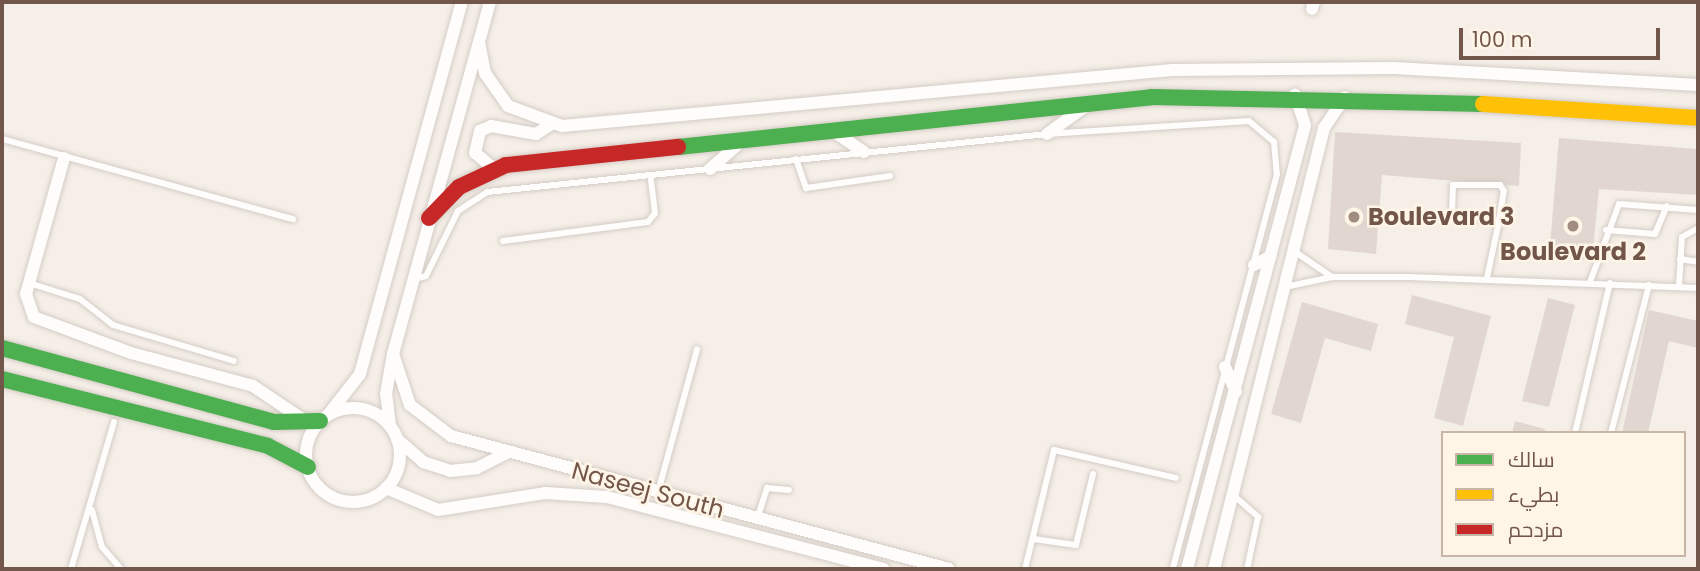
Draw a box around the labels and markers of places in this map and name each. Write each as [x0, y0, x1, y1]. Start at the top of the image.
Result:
place label: Boulevard 3 [1368, 203, 1515, 231]
marker: Boulevard 3 [1346, 209, 1362, 225]
marker: Boulevard 2 [1565, 218, 1581, 234]
place label: Boulevard 2 [1500, 238, 1646, 266]

